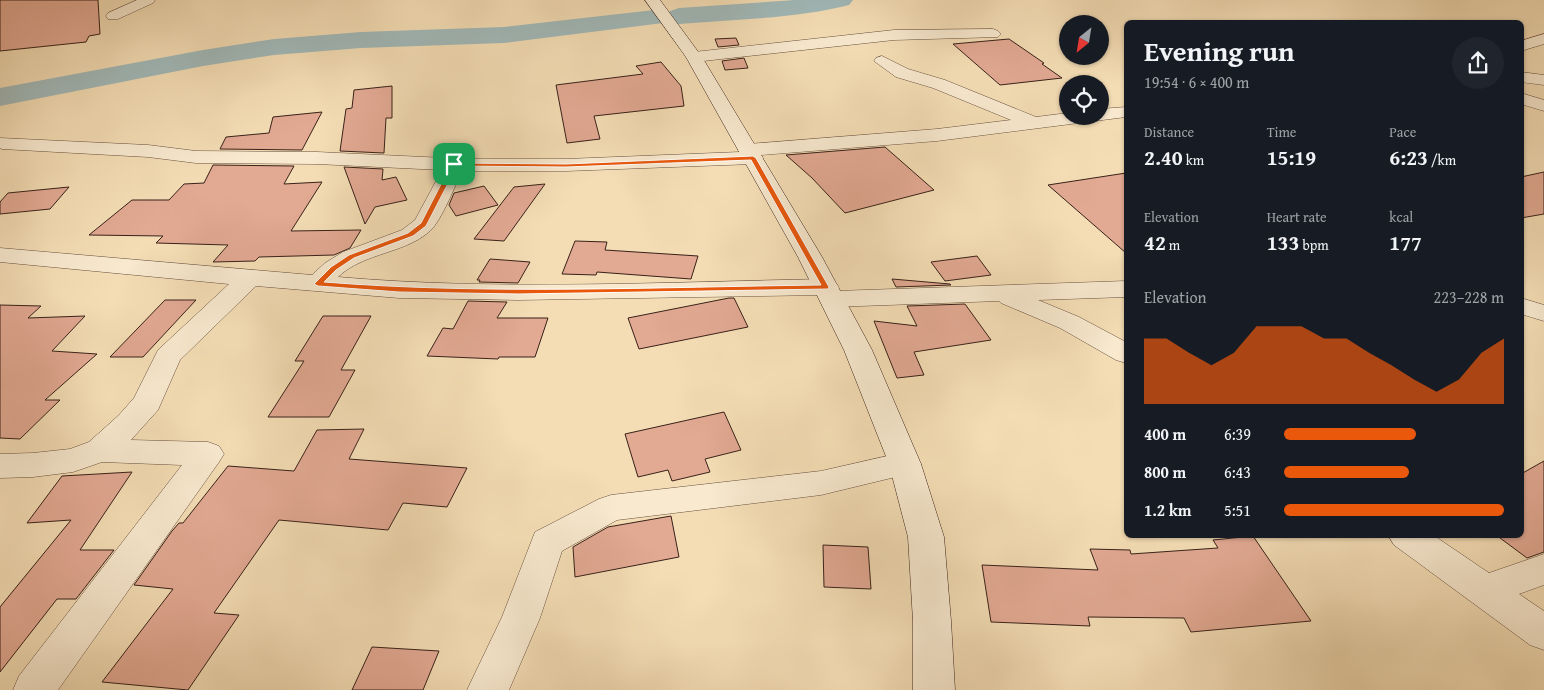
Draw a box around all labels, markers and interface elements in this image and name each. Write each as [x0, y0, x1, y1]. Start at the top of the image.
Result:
north arrow [1059, 15, 1109, 65]
map controls [1059, 15, 1109, 125]
text: Evening run [1144, 30, 1295, 71]
button: share [1452, 37, 1504, 89]
text: 19:54 · 6 × 400 m [1144, 70, 1249, 94]
button: locate [1059, 75, 1109, 125]
text: Distance [1144, 122, 1194, 142]
text: Time [1267, 122, 1296, 142]
text: Pace [1389, 122, 1416, 142]
text: 2.40 [1144, 142, 1183, 173]
text: 15:19 [1267, 142, 1316, 173]
text: 6:23 [1389, 142, 1428, 173]
pin [433, 143, 475, 185]
icon: arrive [440, 150, 468, 178]
text: km [1183, 150, 1204, 170]
text: /km [1428, 150, 1456, 170]
text: Elevation [1144, 207, 1199, 227]
text: Heart rate [1267, 207, 1327, 227]
text: kcal [1389, 207, 1413, 227]
text: 42 [1144, 227, 1166, 258]
text: 133 [1267, 227, 1299, 258]
text: 177 [1389, 227, 1422, 258]
text: m [1166, 235, 1180, 255]
text: bpm [1299, 235, 1329, 255]
text: Elevation [1144, 285, 1207, 309]
text: 223–228 m [1434, 285, 1504, 309]
text: 400 m [1144, 422, 1186, 446]
text: 6:39 [1224, 422, 1251, 446]
text: 800 m [1144, 460, 1186, 484]
text: 6:43 [1224, 460, 1251, 484]
text: 1.2 km [1144, 498, 1191, 522]
text: 5:51 [1224, 498, 1251, 522]

